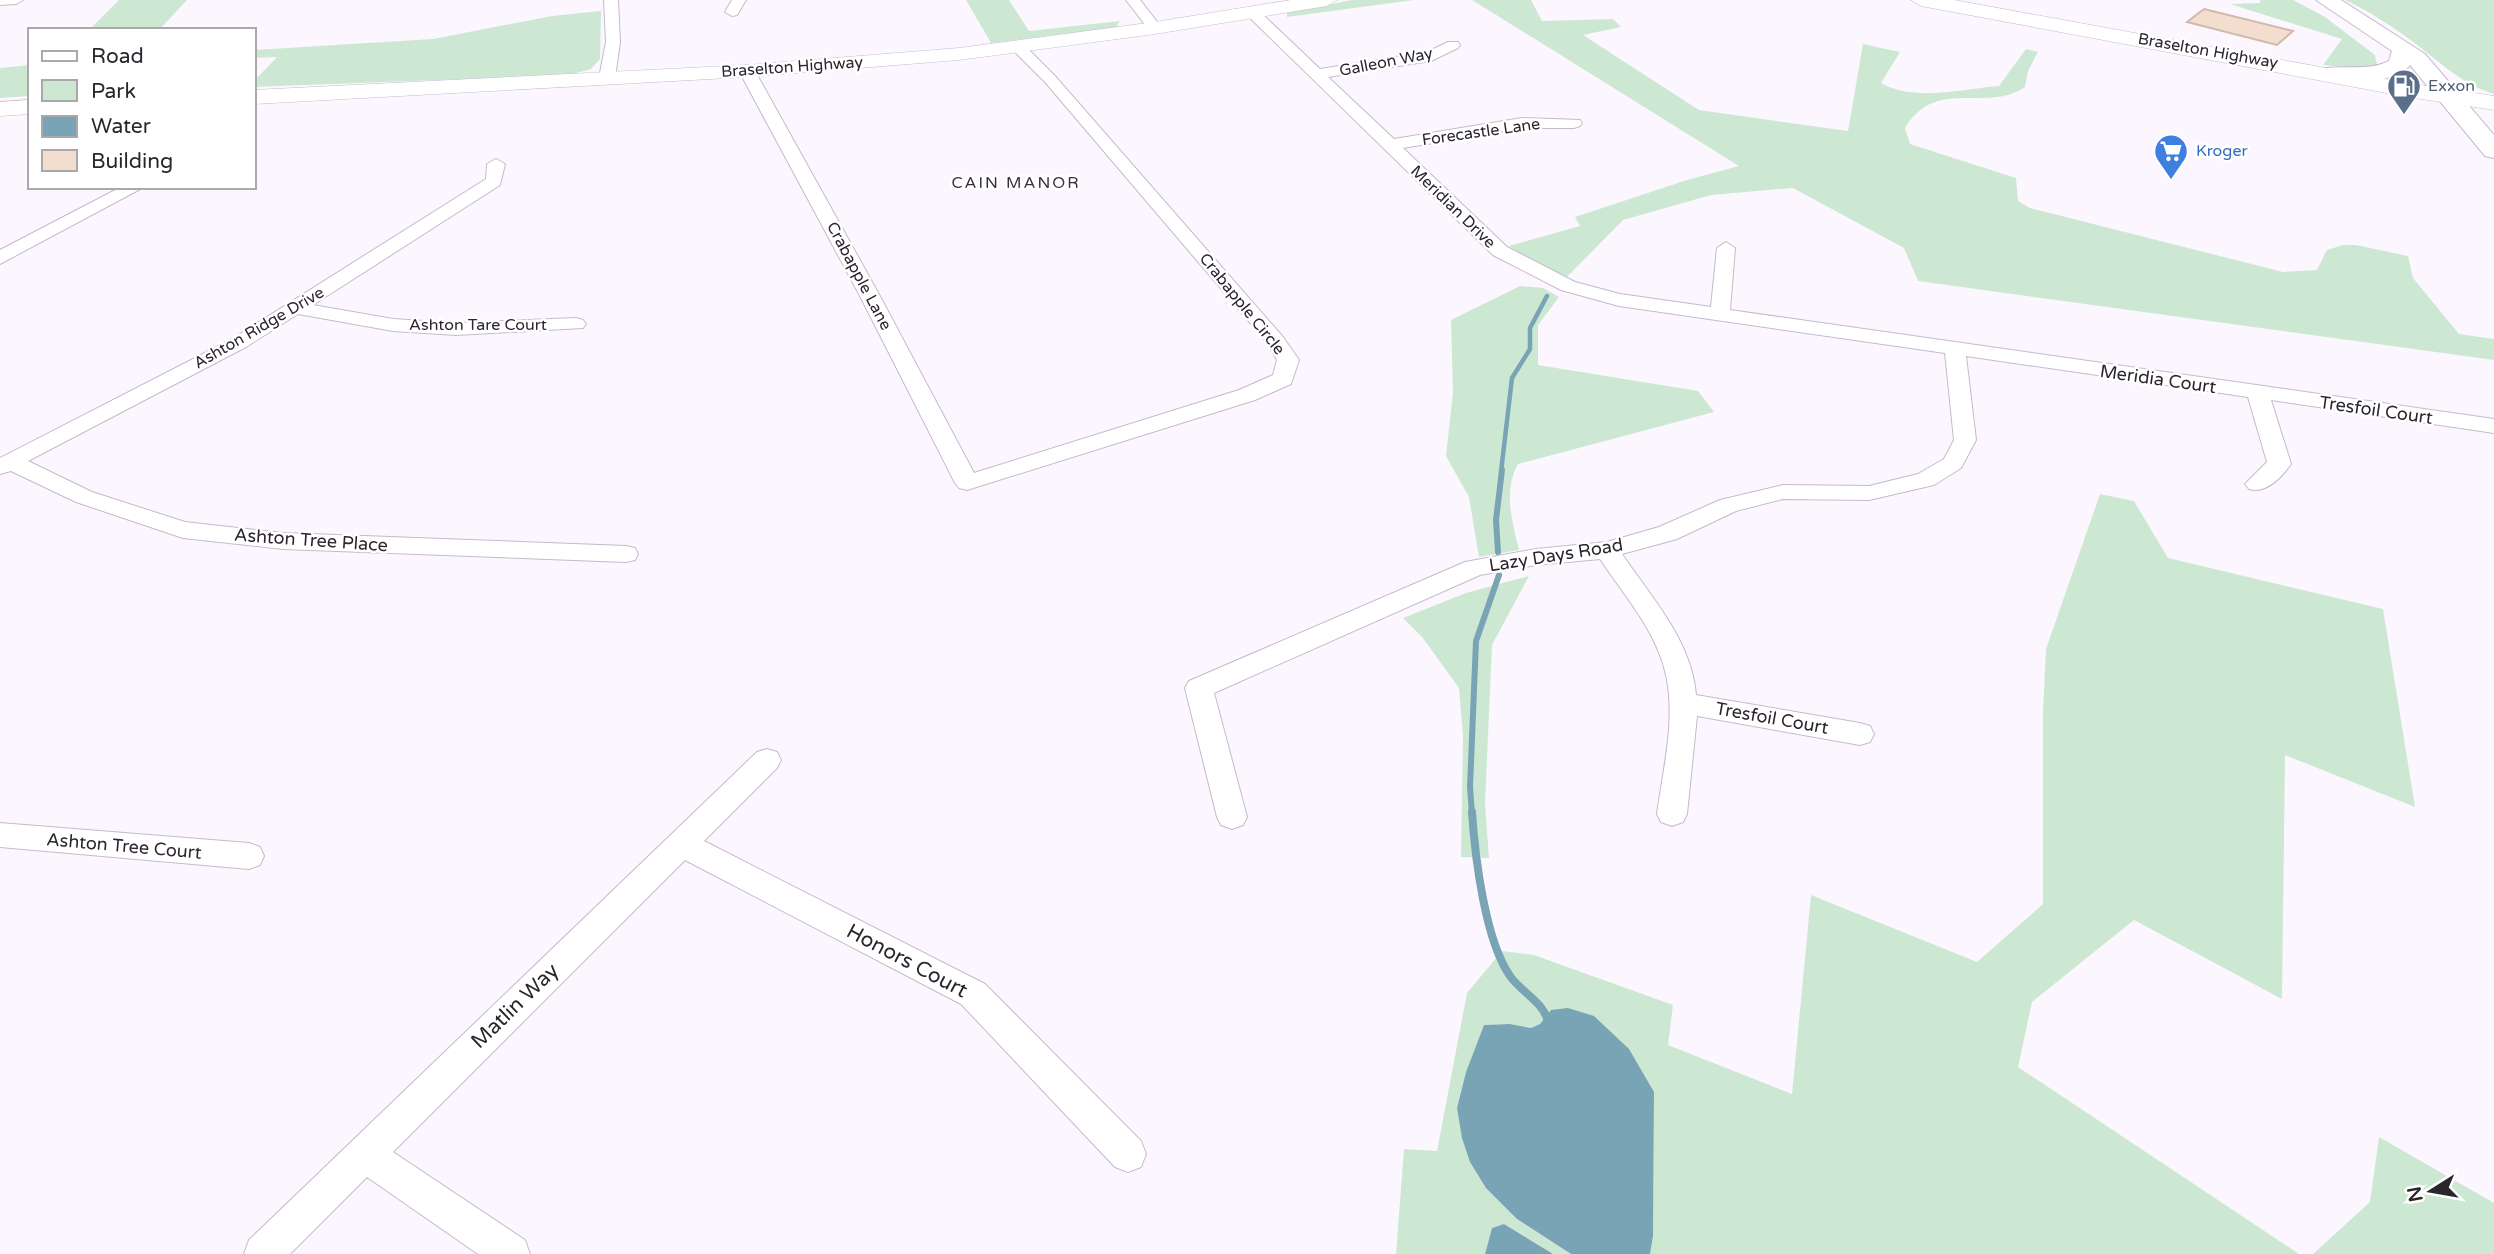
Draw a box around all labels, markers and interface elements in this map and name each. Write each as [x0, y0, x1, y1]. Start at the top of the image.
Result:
legend [28, 28, 256, 189]
street label: Braselton Highway [2136, 29, 2280, 73]
street label: Galleon Way [1338, 43, 1435, 81]
text: Road [91, 44, 144, 69]
street label: Braselton Highway [720, 52, 864, 82]
fuel station icon: Exxon [2385, 67, 2423, 116]
place label: Exxon [2428, 76, 2475, 96]
text: Park [91, 79, 136, 104]
text: Water [91, 114, 151, 139]
street label: Forecastle Lane [1421, 114, 1541, 150]
supermarket icon: Kroger [2152, 132, 2190, 181]
place label: Kroger [2196, 141, 2248, 161]
text: Building [91, 149, 173, 174]
street label: Meridian Drive [1406, 161, 1500, 253]
district label: CAIN MANOR [951, 173, 1081, 193]
street label: Crabapple Lane [822, 218, 896, 334]
street label: Crabapple Circle [1195, 249, 1289, 359]
street label: Ashton Ridge Drive [190, 283, 328, 373]
street label: Ashton Tare Court [409, 315, 547, 335]
street label: Meridia Court [2098, 360, 2218, 398]
street label: Tresfoil Court [2318, 391, 2434, 429]
street label: Ashton Tree Place [233, 524, 389, 556]
street label: Lazy Days Road [1487, 534, 1625, 576]
street label: Tresfoil Court [1714, 697, 1830, 739]
street label: Ashton Tree Court [46, 828, 203, 864]
street label: Honors Court [842, 919, 972, 1003]
street label: Matlin Way [466, 958, 564, 1054]
north arrow [2396, 1156, 2466, 1226]
text: N [2403, 1184, 2428, 1204]

